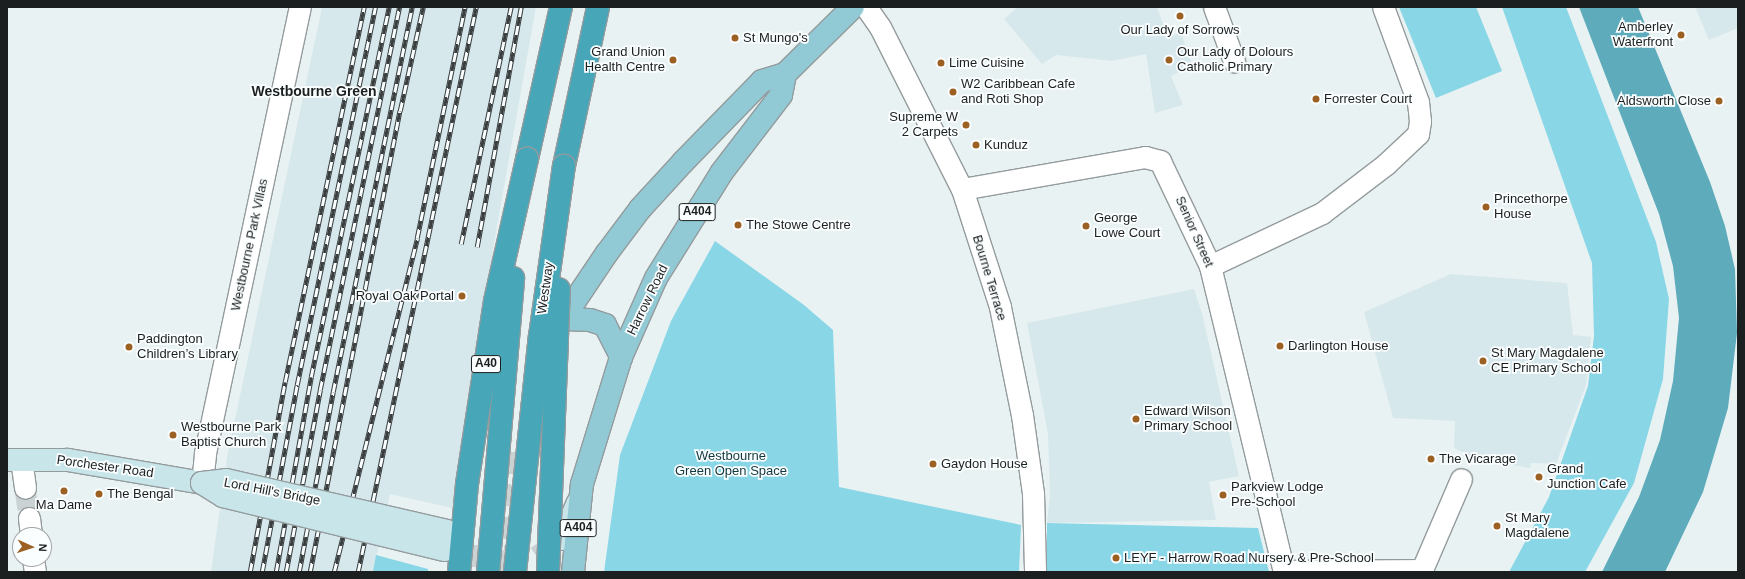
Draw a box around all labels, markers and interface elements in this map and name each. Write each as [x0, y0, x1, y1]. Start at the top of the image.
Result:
marker: Our Lady of Sorrows [1175, 11, 1185, 21]
place label: Amberley Waterfront [1613, 20, 1673, 51]
place label: Our Lady of Sorrows [1120, 22, 1240, 38]
place label: St Mungo's [743, 30, 808, 46]
marker: Amberley Waterfront [1676, 30, 1686, 40]
marker: St Mungo's [730, 33, 740, 43]
place label: Grand Union Health Centre [585, 45, 665, 76]
place label: Our Lady of Dolours Catholic Primary [1177, 45, 1293, 76]
marker: Grand Union Health Centre [668, 55, 678, 65]
place label: Lime Cuisine [949, 55, 1024, 71]
marker: Our Lady of Dolours Catholic Primary [1164, 55, 1174, 65]
marker: Lime Cuisine [936, 58, 946, 68]
place label: W2 Caribbean Cafe and Roti Shop [961, 77, 1075, 108]
district label: Westbourne Green [252, 83, 376, 99]
marker: W2 Caribbean Cafe and Roti Shop [948, 87, 958, 97]
place label: Forrester Court [1324, 91, 1412, 107]
place label: Aldsworth Close [1617, 93, 1711, 109]
marker: Forrester Court [1311, 94, 1321, 104]
marker: Aldsworth Close [1714, 96, 1724, 106]
place label: Supreme W 2 Carpets [889, 110, 958, 141]
marker: Supreme W 2 Carpets [961, 120, 971, 130]
place label: Kunduz [984, 137, 1028, 153]
marker: Kunduz [971, 140, 981, 150]
street label: Westbourne Park Villas [228, 178, 272, 312]
place label: Princethorpe House [1494, 192, 1568, 223]
street label: Senior Street [1171, 194, 1217, 270]
road number: A404 [678, 202, 716, 222]
marker: Princethorpe House [1481, 202, 1491, 212]
place label: George Lowe Court [1094, 211, 1160, 242]
place label: The Stowe Centre [746, 217, 851, 233]
marker: The Stowe Centre [733, 220, 743, 230]
marker: George Lowe Court [1081, 221, 1091, 231]
street label: Bourne Terrace [969, 233, 1009, 323]
street label: Westway [535, 261, 557, 315]
street label: Harrow Road [624, 262, 672, 338]
place label: Royal Oak Portal [356, 288, 454, 304]
marker: Royal Oak Portal [457, 291, 467, 301]
place label: Paddington Children’s Library [137, 332, 238, 363]
place label: Darlington House [1288, 338, 1388, 354]
marker: Darlington House [1275, 341, 1285, 351]
marker: Paddington Children’s Library [124, 342, 134, 352]
place label: St Mary Magdalene CE Primary School [1491, 346, 1604, 377]
road number: A40 [470, 354, 502, 374]
marker: St Mary Magdalene CE Primary School [1478, 356, 1488, 366]
place label: Edward Wilson Primary School [1144, 404, 1232, 435]
marker: Edward Wilson Primary School [1131, 414, 1141, 424]
place label: Westbourne Park Baptist Church [181, 420, 281, 451]
marker: Westbourne Park Baptist Church [168, 430, 178, 440]
park label: Westbourne Green Open Space [675, 449, 787, 480]
place label: The Vicarage [1439, 451, 1516, 467]
street label: Porchester Road [56, 452, 154, 482]
marker: The Vicarage [1426, 454, 1436, 464]
place label: Gaydon House [941, 456, 1028, 472]
marker: Gaydon House [928, 459, 938, 469]
place label: Grand Junction Cafe [1547, 462, 1626, 493]
marker: Grand Junction Cafe [1534, 472, 1544, 482]
street label: Lord Hill's Bridge [222, 475, 322, 509]
place label: Parkview Lodge Pre-School [1231, 480, 1323, 511]
marker: Ma Dame [59, 486, 69, 496]
place label: The Bengal [107, 486, 173, 502]
marker: The Bengal [94, 489, 104, 499]
marker: Parkview Lodge Pre-School [1218, 490, 1228, 500]
place label: Ma Dame [36, 497, 92, 513]
place label: St Mary Magdalene [1505, 511, 1569, 542]
road number: A404 [559, 518, 597, 538]
marker: St Mary Magdalene [1492, 521, 1502, 531]
north arrow [12, 527, 52, 567]
text: N [37, 543, 49, 552]
place label: LEYF - Harrow Road Nursery & Pre-School [1124, 550, 1374, 566]
marker: LEYF - Harrow Road Nursery & Pre-School [1111, 553, 1121, 563]

